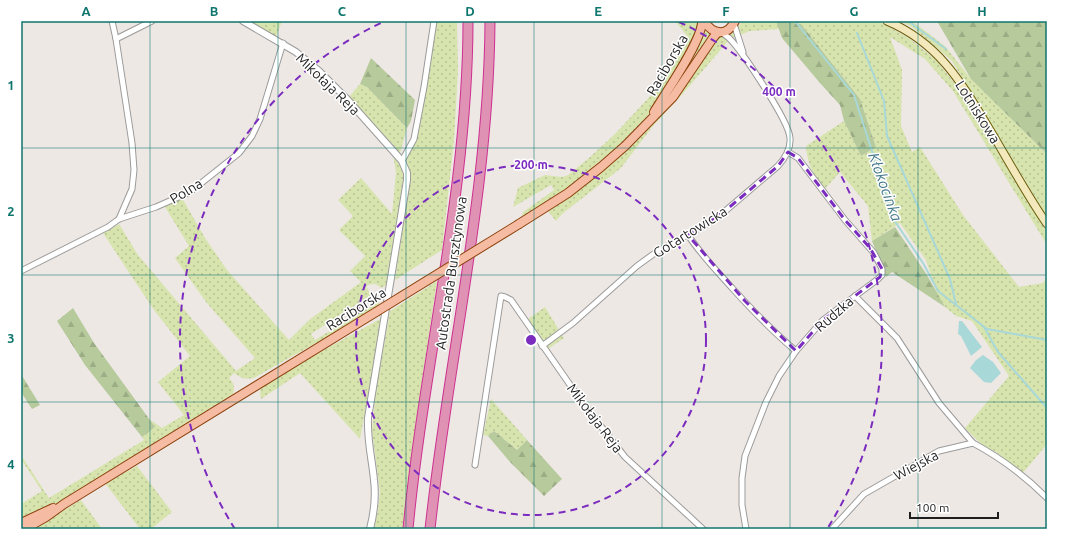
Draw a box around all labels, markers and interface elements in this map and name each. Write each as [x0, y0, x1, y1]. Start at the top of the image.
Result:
text: A [81, 4, 91, 18]
text: B [210, 4, 219, 18]
text: C [338, 4, 347, 18]
text: D [465, 4, 475, 18]
text: E [594, 4, 602, 18]
text: F [722, 4, 730, 18]
text: G [850, 4, 859, 18]
text: H [977, 4, 987, 18]
street label: Raciborska [643, 32, 691, 98]
street label: Mikołaja Reja [293, 50, 363, 118]
text: 1 [7, 78, 15, 92]
street label: Lotniskowa [952, 78, 1004, 146]
text: 400 m [762, 85, 796, 98]
water label: Kłokocinka [865, 150, 906, 223]
text: 200 m [514, 158, 548, 171]
street label: Polna [167, 175, 205, 207]
street label: Autostrada Bursztynowa [432, 195, 470, 351]
street label: Gotartowicka [650, 203, 730, 261]
text: 2 [7, 204, 15, 218]
street label: Raciborska [323, 284, 389, 334]
street label: Rudzka [812, 293, 856, 335]
text: 3 [7, 331, 15, 345]
centre of rings [524, 333, 538, 347]
street label: Mikołaja Reja [564, 380, 626, 456]
street label: Wiejska [891, 447, 941, 483]
text: 4 [7, 457, 15, 471]
scale bar [910, 494, 998, 520]
text: 100 m [916, 501, 949, 514]

